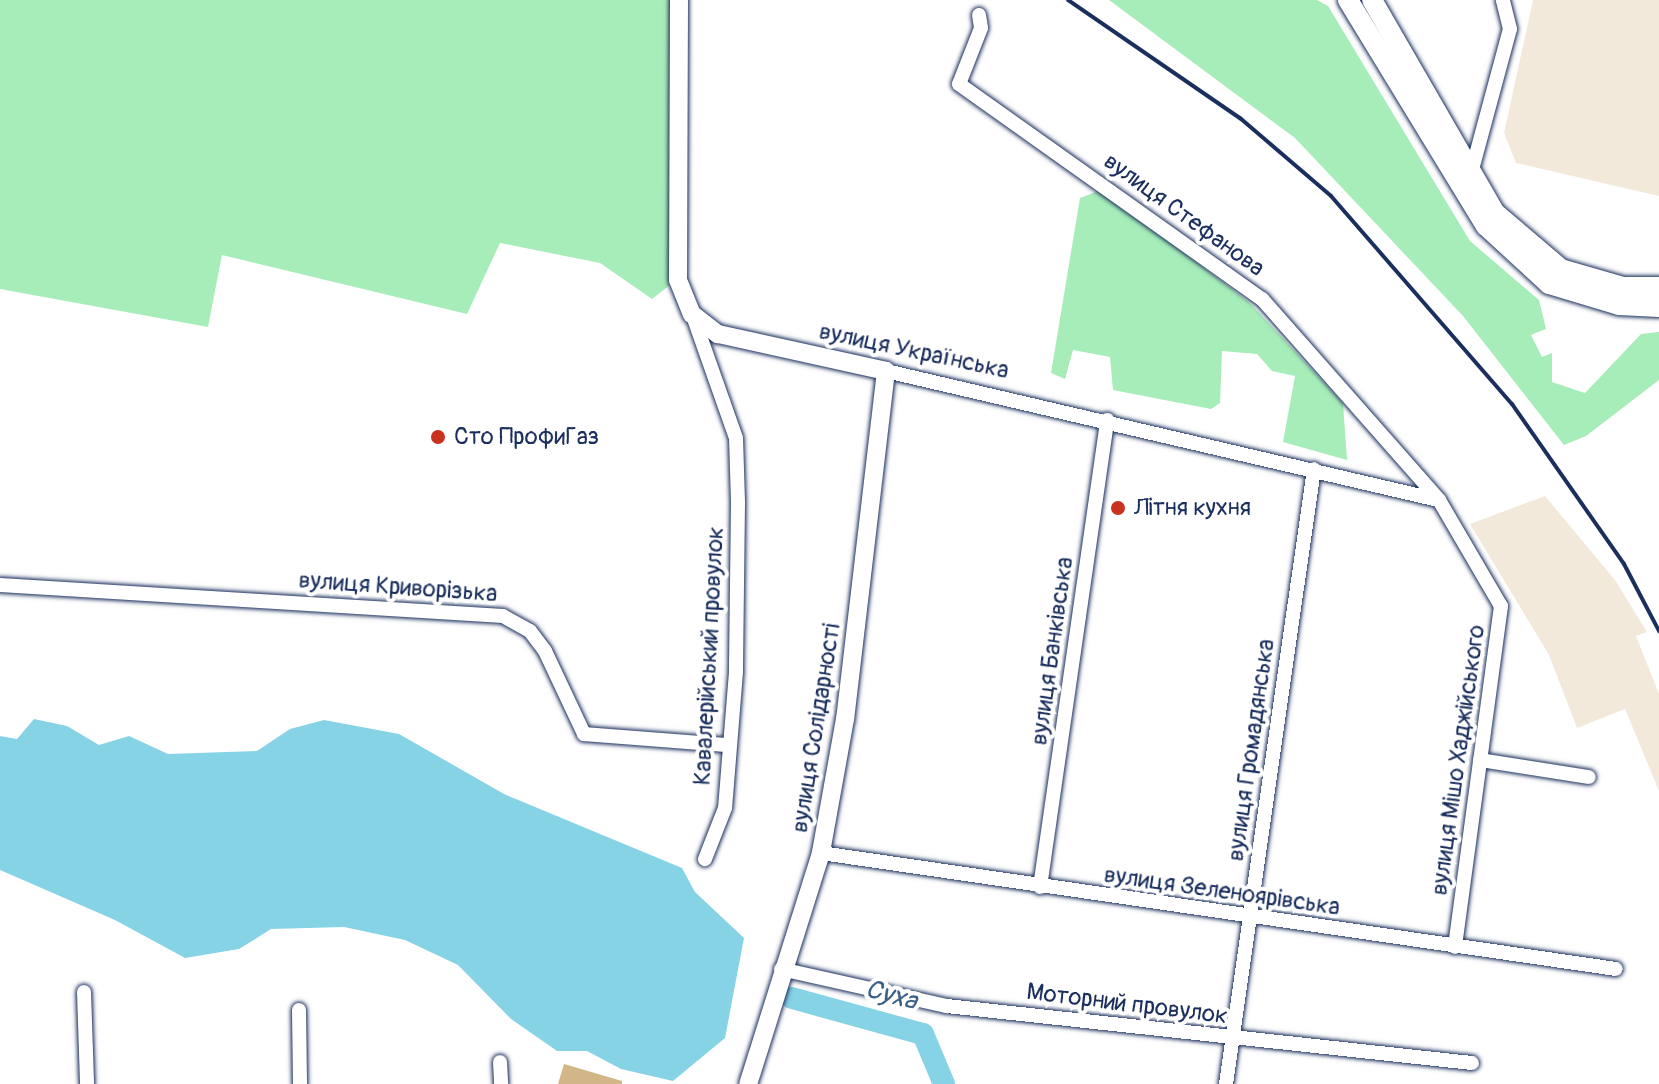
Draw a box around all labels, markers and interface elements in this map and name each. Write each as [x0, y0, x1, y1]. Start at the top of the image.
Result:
street label: вулиця Стефанова [1098, 147, 1270, 283]
street label: вулиця Українська [817, 317, 1011, 385]
place label: Сто ПрофиГаз [454, 423, 599, 451]
marker: Сто ПрофиГаз [429, 428, 447, 446]
place label: Літня кухня [1134, 494, 1251, 522]
marker: Літня кухня [1109, 499, 1127, 517]
street label: Кавалерійський провулок [688, 526, 730, 786]
street label: вулиця Банківська [1025, 555, 1079, 747]
street label: вулиця Криворізька [298, 566, 498, 608]
street label: вулиця Солідарності [785, 621, 847, 835]
street label: вулиця Мішо Хаджійського [1425, 623, 1491, 897]
street label: вулиця Громадянська [1221, 637, 1281, 863]
street label: вулиця Зеленоярівська [1102, 860, 1342, 922]
water label: Суха [862, 974, 920, 1018]
street label: Моторний провулок [1025, 977, 1229, 1031]

